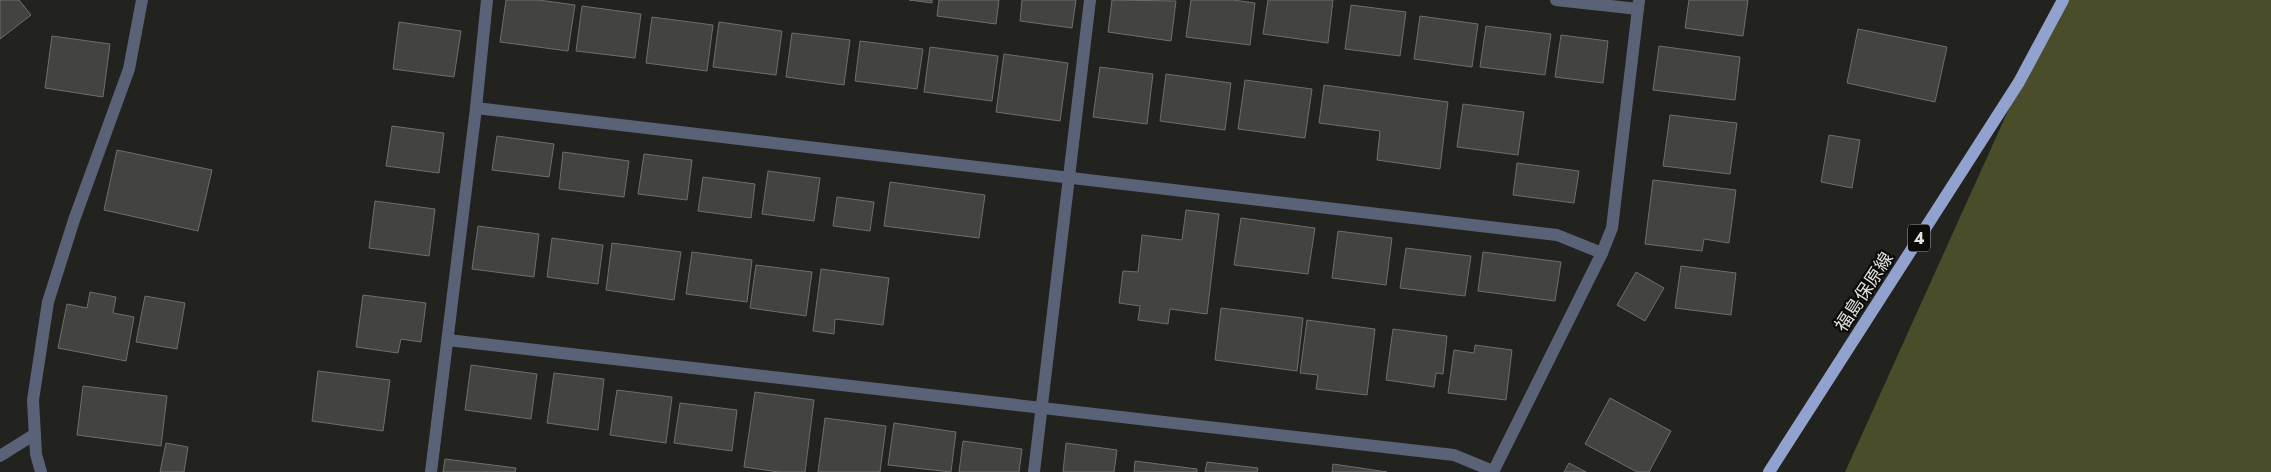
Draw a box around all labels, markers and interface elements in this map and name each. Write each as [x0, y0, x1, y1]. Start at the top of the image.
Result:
road number: 4 [1908, 224, 1930, 252]
street label: 福島保原線 [1829, 247, 1899, 337]

